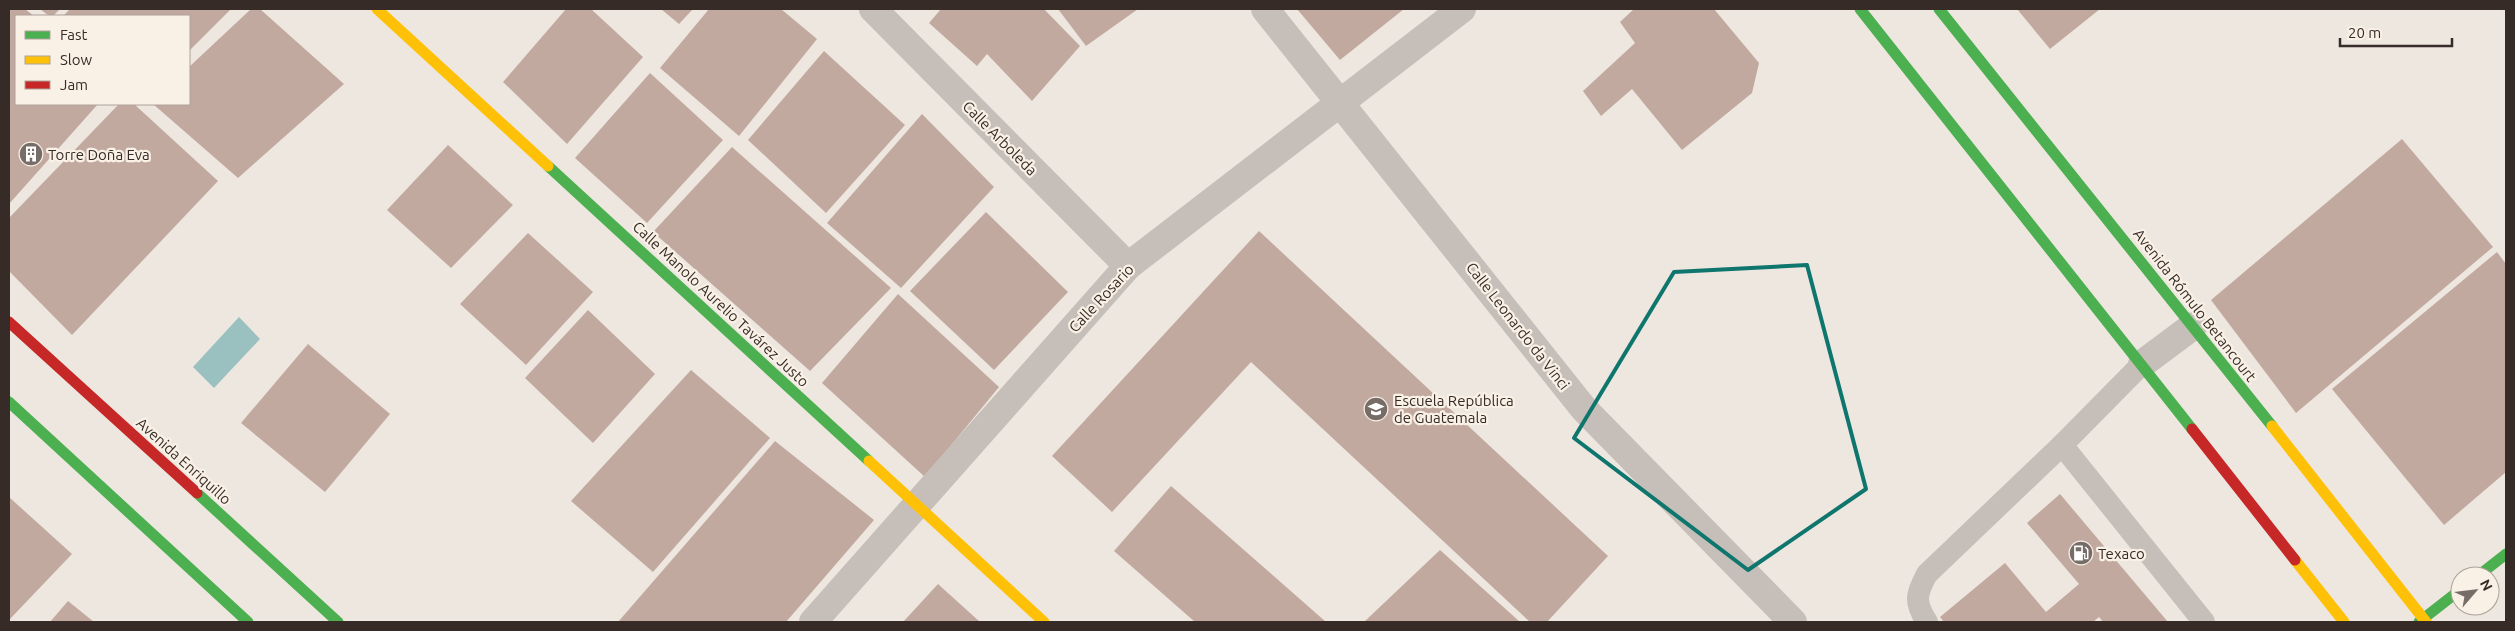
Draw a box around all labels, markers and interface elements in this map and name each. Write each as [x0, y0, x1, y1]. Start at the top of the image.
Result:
legend [15, 15, 190, 105]
scale bar [2340, 15, 2452, 47]
text: 20 m [2348, 24, 2381, 41]
text: Fast [60, 26, 88, 43]
text: Slow [60, 51, 93, 68]
text: Jam [60, 76, 88, 93]
street label: Calle Arboleda [959, 97, 1041, 179]
building icon: Torre Doña Eva [18, 141, 44, 167]
place label: Torre Doña Eva [48, 146, 150, 163]
street label: Calle Manolo Aurelio Tavárez Justo [629, 218, 813, 390]
street label: Avenida Rómulo Betancourt [2130, 225, 2260, 385]
street label: Calle Leonardo da Vinci [1463, 259, 1573, 393]
street label: Calle Rosario [1065, 260, 1137, 336]
place label: Escuela República de Guatemala [1394, 392, 1514, 426]
school or university icon: Escuela República de Guatemala [1363, 396, 1389, 422]
street label: Avenida Enriquillo [133, 414, 235, 508]
fuel station icon: Texaco [2068, 540, 2094, 566]
place label: Texaco [2098, 545, 2145, 562]
north arrow [2450, 566, 2500, 616]
text: N [2477, 577, 2496, 593]

